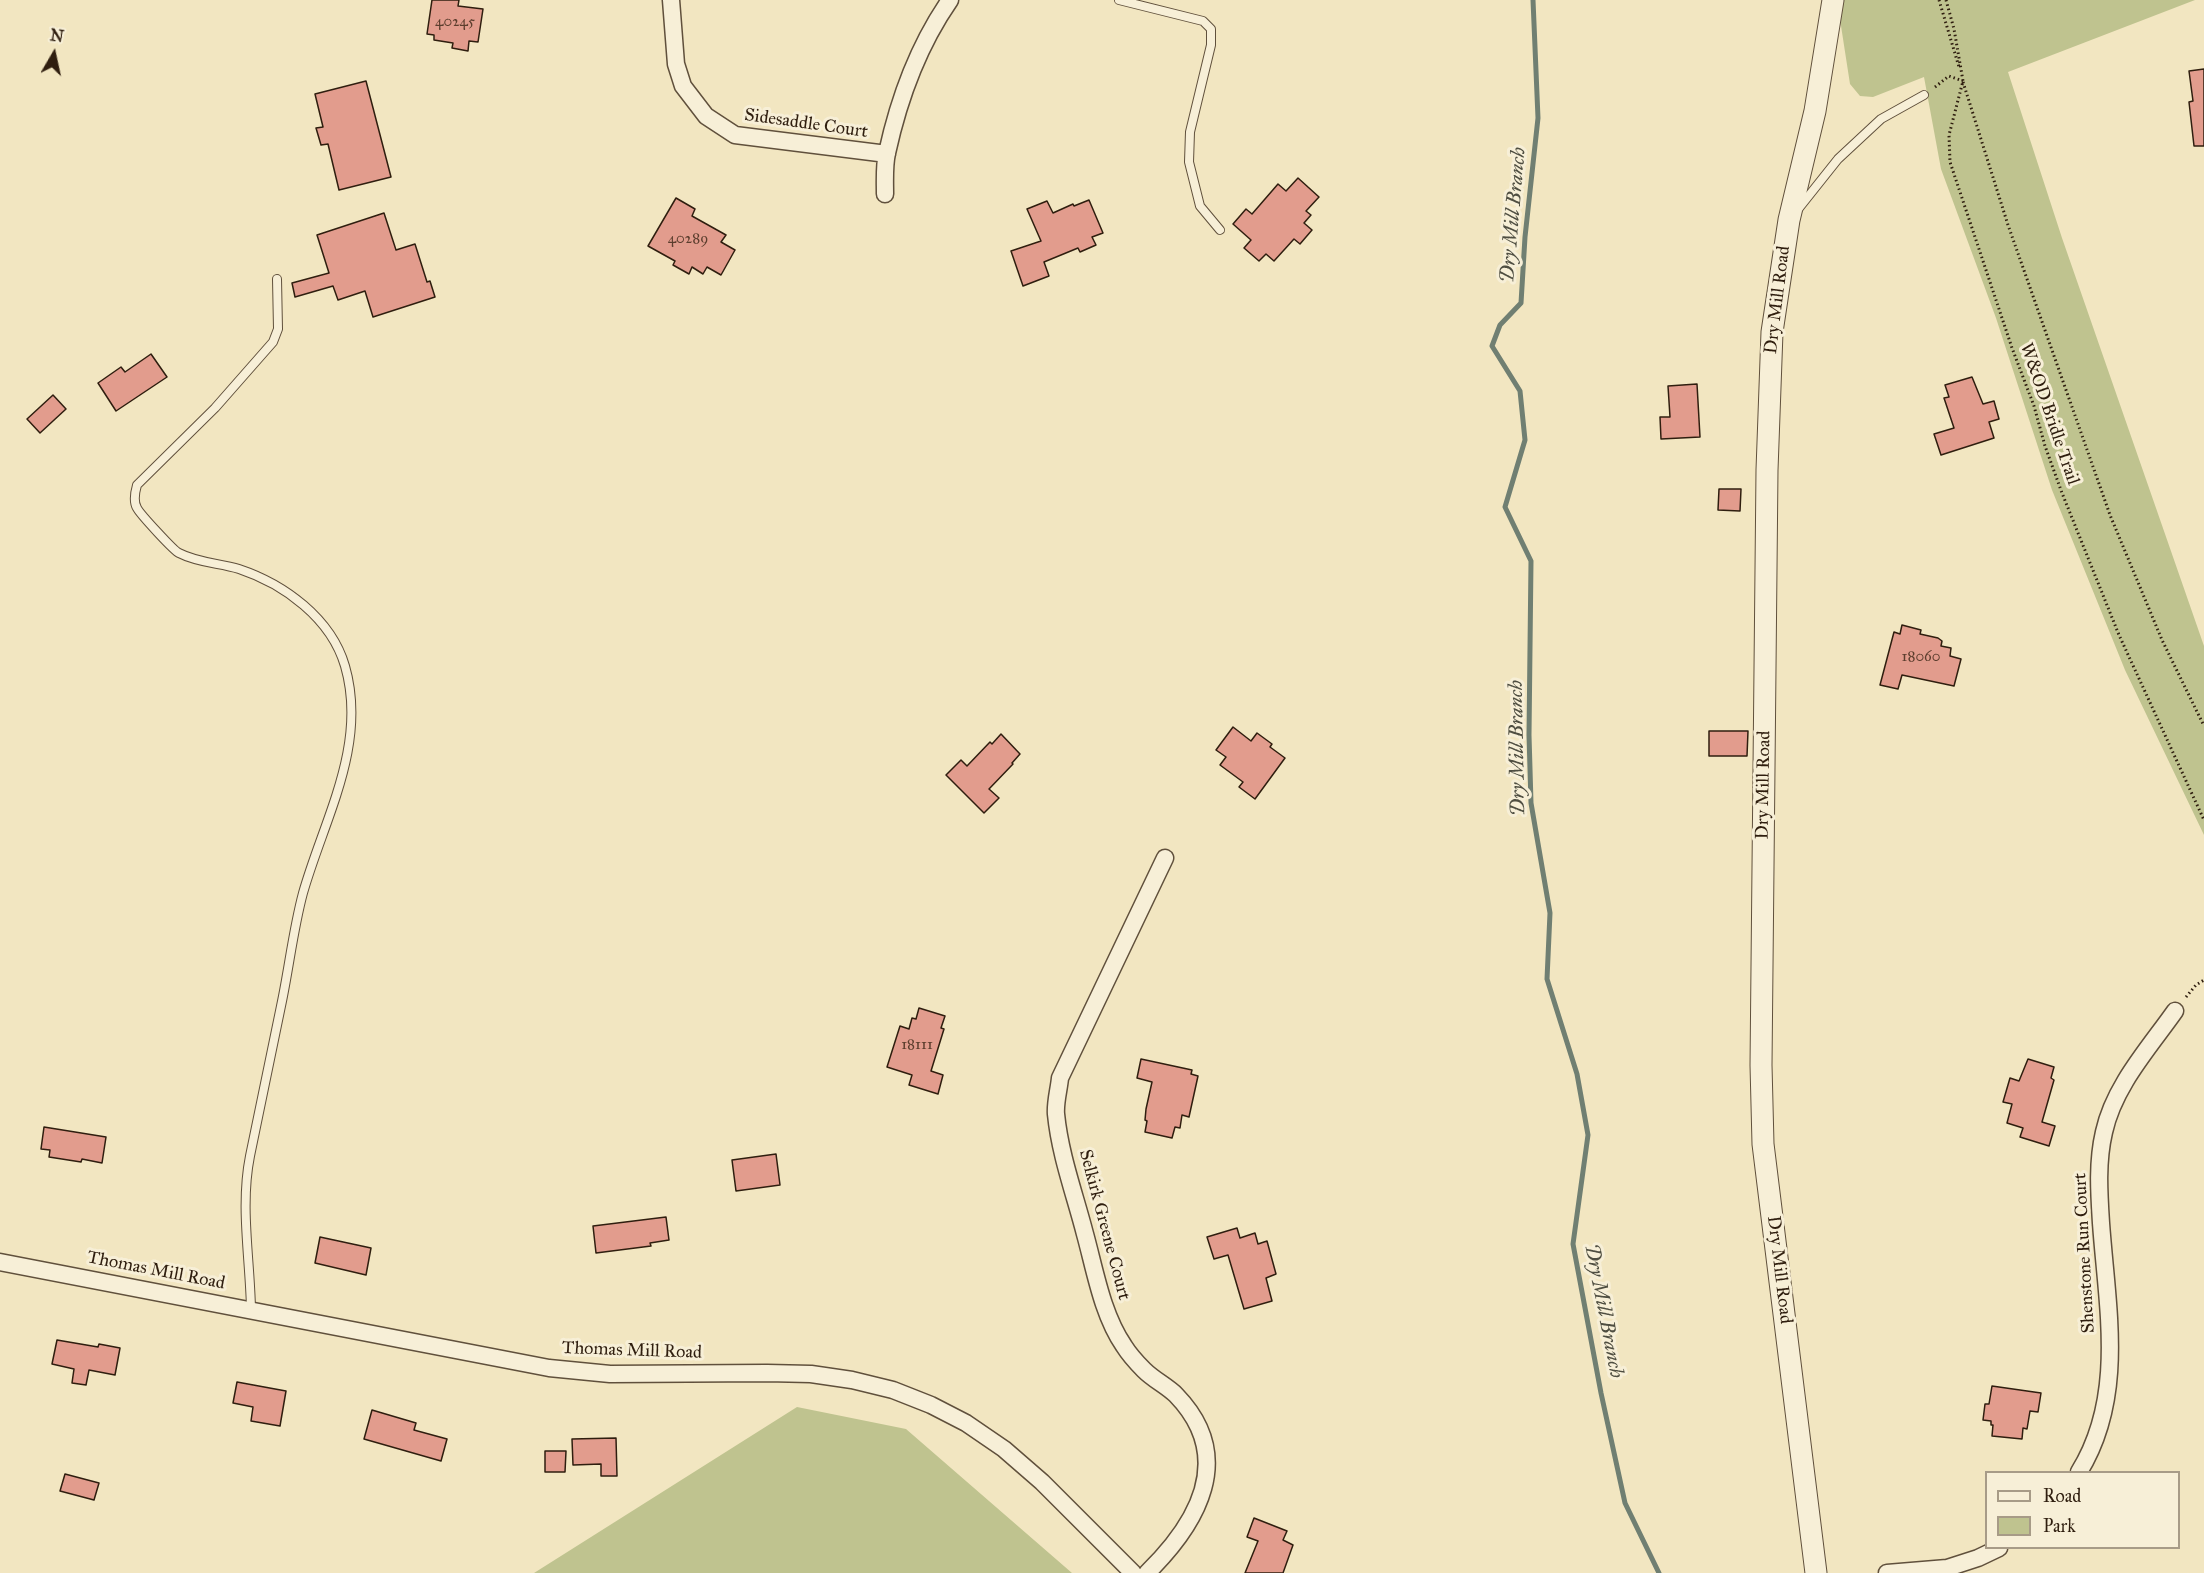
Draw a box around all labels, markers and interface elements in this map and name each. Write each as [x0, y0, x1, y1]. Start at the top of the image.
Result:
house number: 40245 [435, 13, 475, 31]
north arrow [24, 24, 84, 84]
text: N [49, 25, 65, 46]
street label: Sidesaddle Court [743, 105, 869, 143]
water label: Dry Mill Branch [1496, 146, 1532, 284]
house number: 40289 [668, 230, 708, 248]
street label: Dry Mill Road [1761, 245, 1795, 355]
street label: W&OD Bridle Trail [2015, 340, 2083, 488]
house number: 18060 [1901, 648, 1941, 666]
water label: Dry Mill Branch [1505, 680, 1531, 816]
street label: Dry Mill Road [1752, 730, 1776, 840]
house number: 18111 [901, 1036, 933, 1054]
street label: Selkirk Greene Court [1074, 1147, 1134, 1303]
street label: Shenstone Run Court [2070, 1172, 2100, 1334]
street label: Dry Mill Road [1762, 1215, 1796, 1325]
water label: Dry Mill Branch [1578, 1242, 1628, 1380]
street label: Thomas Mill Road [85, 1247, 227, 1295]
street label: Thomas Mill Road [562, 1338, 702, 1364]
legend [1985, 1471, 2180, 1549]
text: Road [2043, 1485, 2081, 1507]
text: Park [2043, 1515, 2076, 1537]

